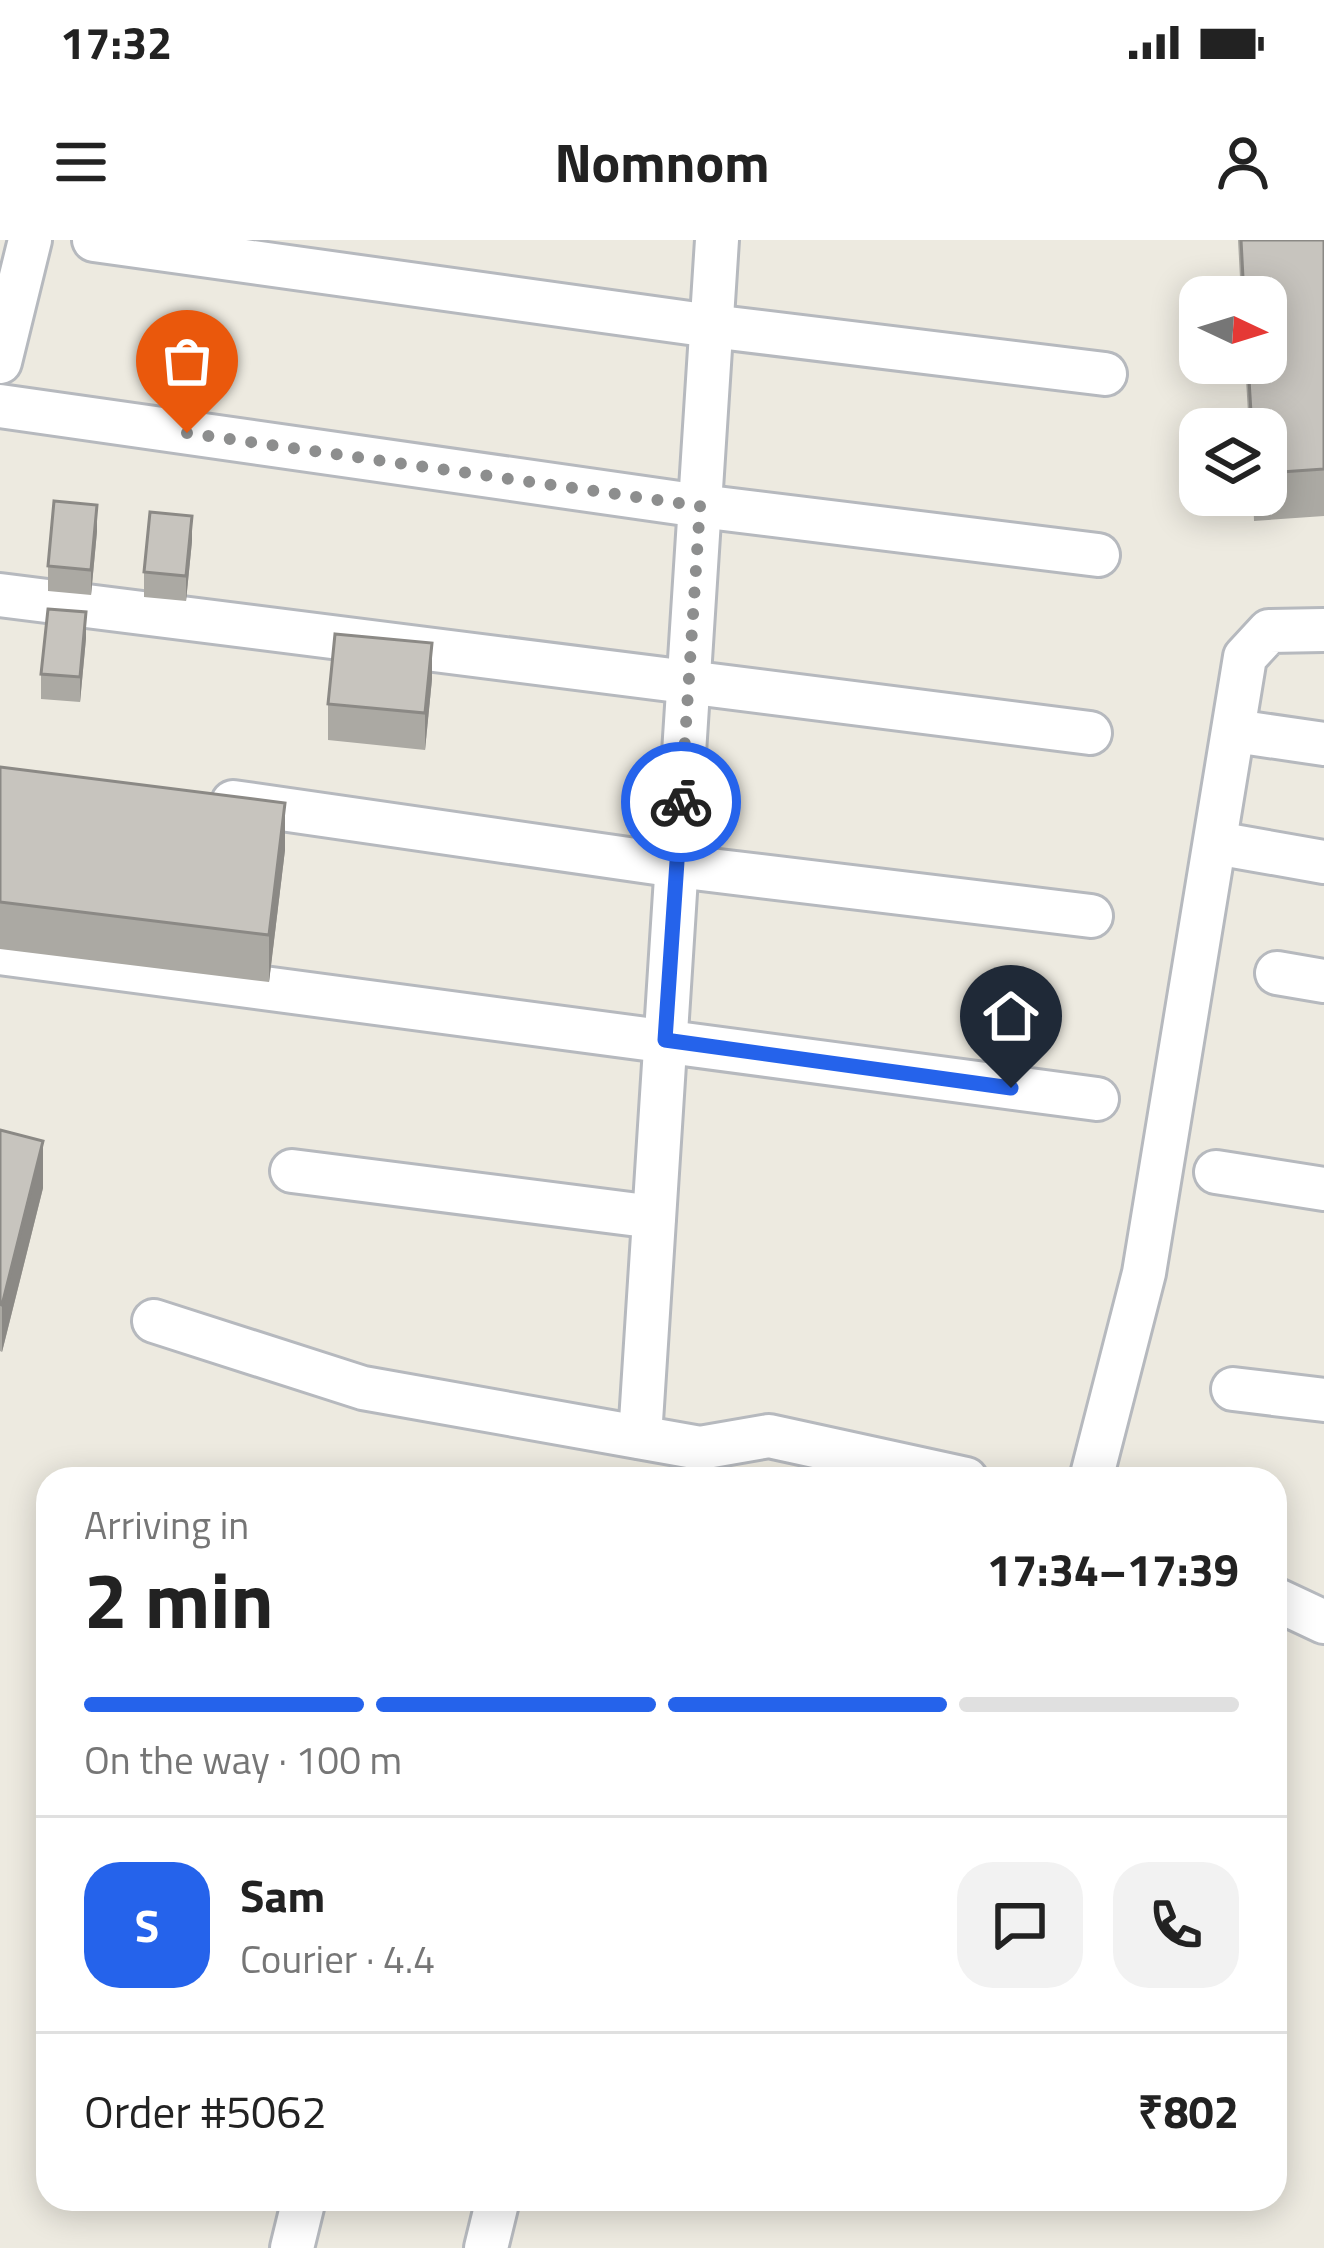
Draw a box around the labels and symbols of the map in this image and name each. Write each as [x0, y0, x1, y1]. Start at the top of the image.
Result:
north arrow [1179, 276, 1287, 384]
pin [136, 310, 238, 433]
courier [621, 742, 741, 862]
pin [960, 965, 1062, 1088]

